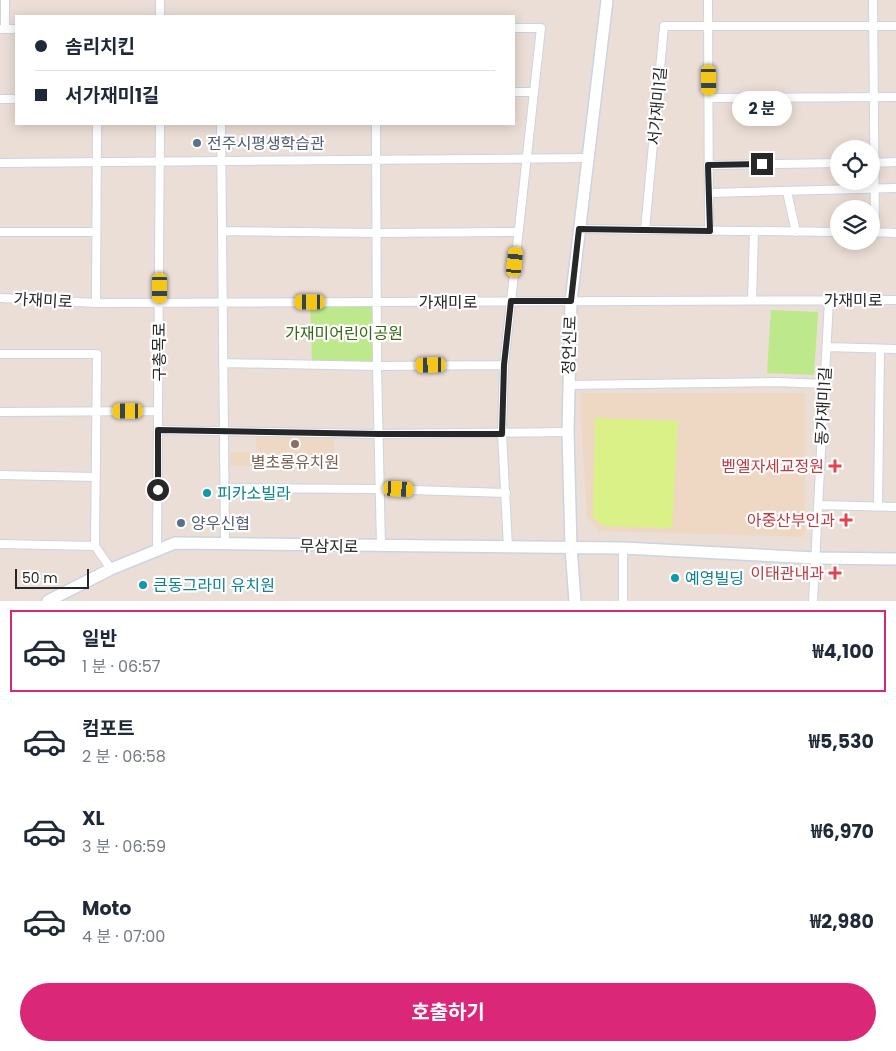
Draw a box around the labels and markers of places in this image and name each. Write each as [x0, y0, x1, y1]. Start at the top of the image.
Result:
place label: 전주시평생학습관 [207, 132, 325, 155]
marker: 전주시평생학습관 [191, 137, 203, 149]
marker: 별초롱유치원 [289, 438, 301, 450]
place label: 별초롱유치원 [251, 451, 339, 474]
place label: 벧엘자세교정원 [721, 455, 824, 478]
marker: 벧엘자세교정원 [828, 459, 842, 473]
place label: 피카소빌라 [217, 482, 291, 505]
marker: 피카소빌라 [201, 487, 213, 499]
place label: 아중산부인과 [747, 509, 835, 532]
place label: 양우신협 [191, 512, 250, 535]
marker: 아중산부인과 [839, 513, 853, 527]
marker: 양우신협 [175, 517, 187, 529]
place label: 이태관내과 [750, 562, 824, 585]
marker: 이태관내과 [828, 566, 842, 580]
place label: 예영빌딩 [685, 567, 744, 590]
marker: 예영빌딩 [669, 572, 681, 584]
place label: 큰동그라미 유치원 [153, 574, 275, 597]
marker: 큰동그라미 유치원 [137, 579, 149, 591]

